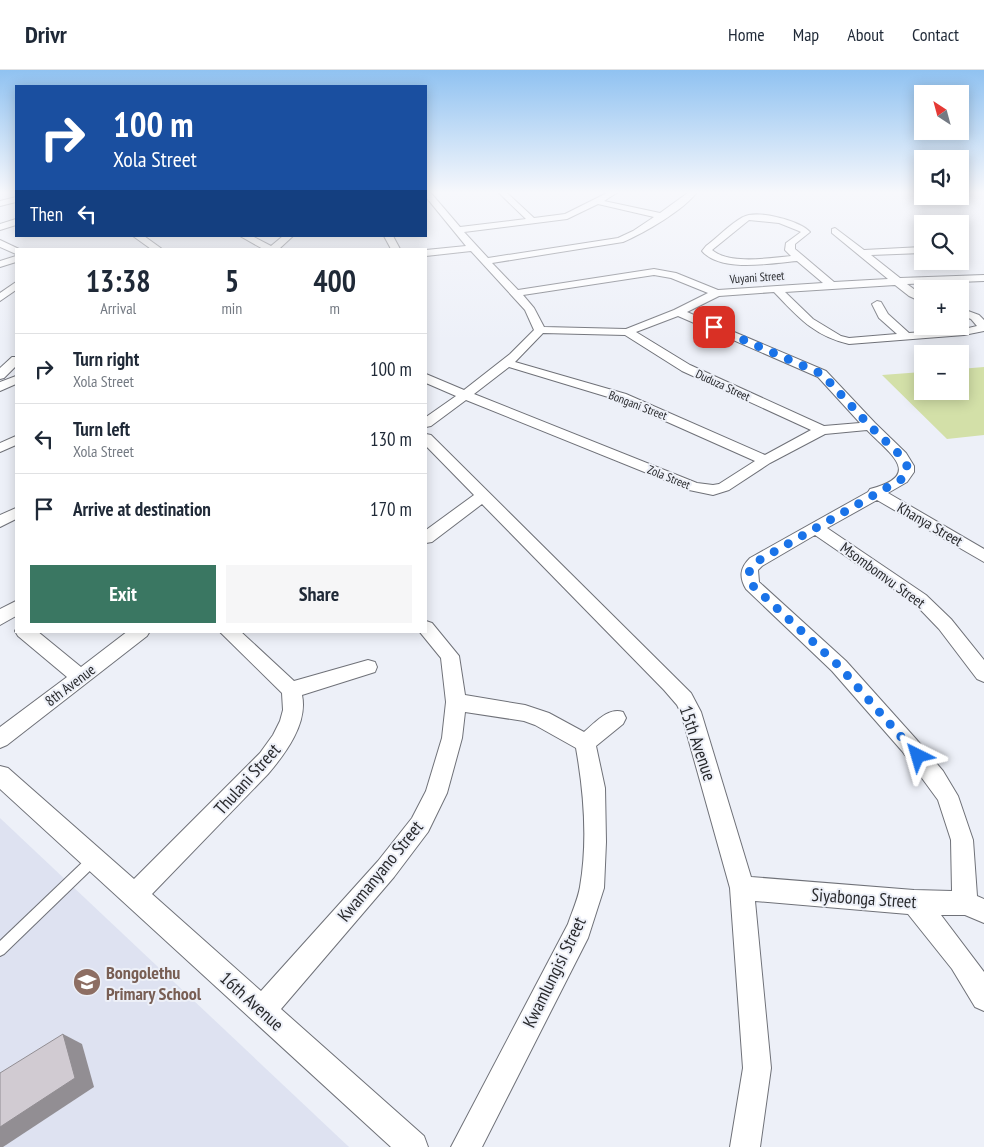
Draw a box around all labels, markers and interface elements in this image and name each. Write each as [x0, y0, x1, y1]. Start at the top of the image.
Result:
text: Drivr [25, 19, 67, 50]
text: Home [728, 23, 765, 46]
text: Map [793, 23, 819, 46]
text: About [847, 23, 884, 46]
text: Contact [912, 23, 959, 46]
north arrow [914, 85, 969, 140]
map controls [914, 85, 969, 400]
text: 100 m [113, 101, 194, 147]
icon: right [30, 105, 95, 170]
text: Xola Street [113, 145, 197, 173]
button: sound [914, 150, 969, 205]
icon: left [73, 200, 101, 228]
text: Then [30, 202, 63, 226]
button: search [914, 215, 969, 270]
text: 13:38 [86, 261, 151, 300]
text: 5 [225, 261, 239, 300]
text: 400 [313, 261, 356, 300]
street label: Vuyani Street [728, 268, 786, 286]
button: + [914, 280, 969, 335]
text: Arrival [100, 298, 136, 318]
text: min [221, 298, 242, 318]
text: m [329, 298, 340, 318]
pin [693, 306, 735, 348]
icon: arrive [700, 313, 728, 341]
button: − [914, 345, 969, 400]
text: Turn right [73, 347, 139, 371]
icon: right [30, 355, 58, 383]
text: 100 m [370, 357, 412, 381]
street label: Duduza Street [693, 366, 753, 404]
text: Xola Street [73, 371, 134, 391]
street label: Bongani Street [607, 387, 670, 423]
text: Turn left [73, 417, 130, 441]
icon: left [30, 425, 58, 453]
text: 130 m [370, 427, 412, 451]
text: Xola Street [73, 441, 134, 461]
street label: Zola Street [645, 462, 693, 493]
icon: arrive [30, 495, 58, 523]
text: Arrive at destination [73, 497, 211, 521]
text: 170 m [370, 497, 412, 521]
street label: Khanya Street [894, 498, 966, 550]
street label: Msombomvu Street [837, 538, 929, 612]
button: Exit [30, 565, 216, 623]
button: Share [226, 565, 412, 623]
street label: 8th Avenue [41, 660, 99, 710]
street label: 15th Avenue [674, 702, 722, 784]
position arrow [891, 729, 943, 781]
street label: Thulani Street [209, 739, 285, 819]
street label: Kwamanyano Street [332, 816, 428, 926]
street label: Siyabonga Street [811, 883, 917, 913]
street label: Kwamlungisi Street [517, 913, 591, 1031]
place label: Bongolethu Primary School [106, 961, 202, 1005]
street label: 16th Avenue [215, 966, 289, 1036]
school or university icon: Bongolethu Primary School [72, 967, 102, 997]

